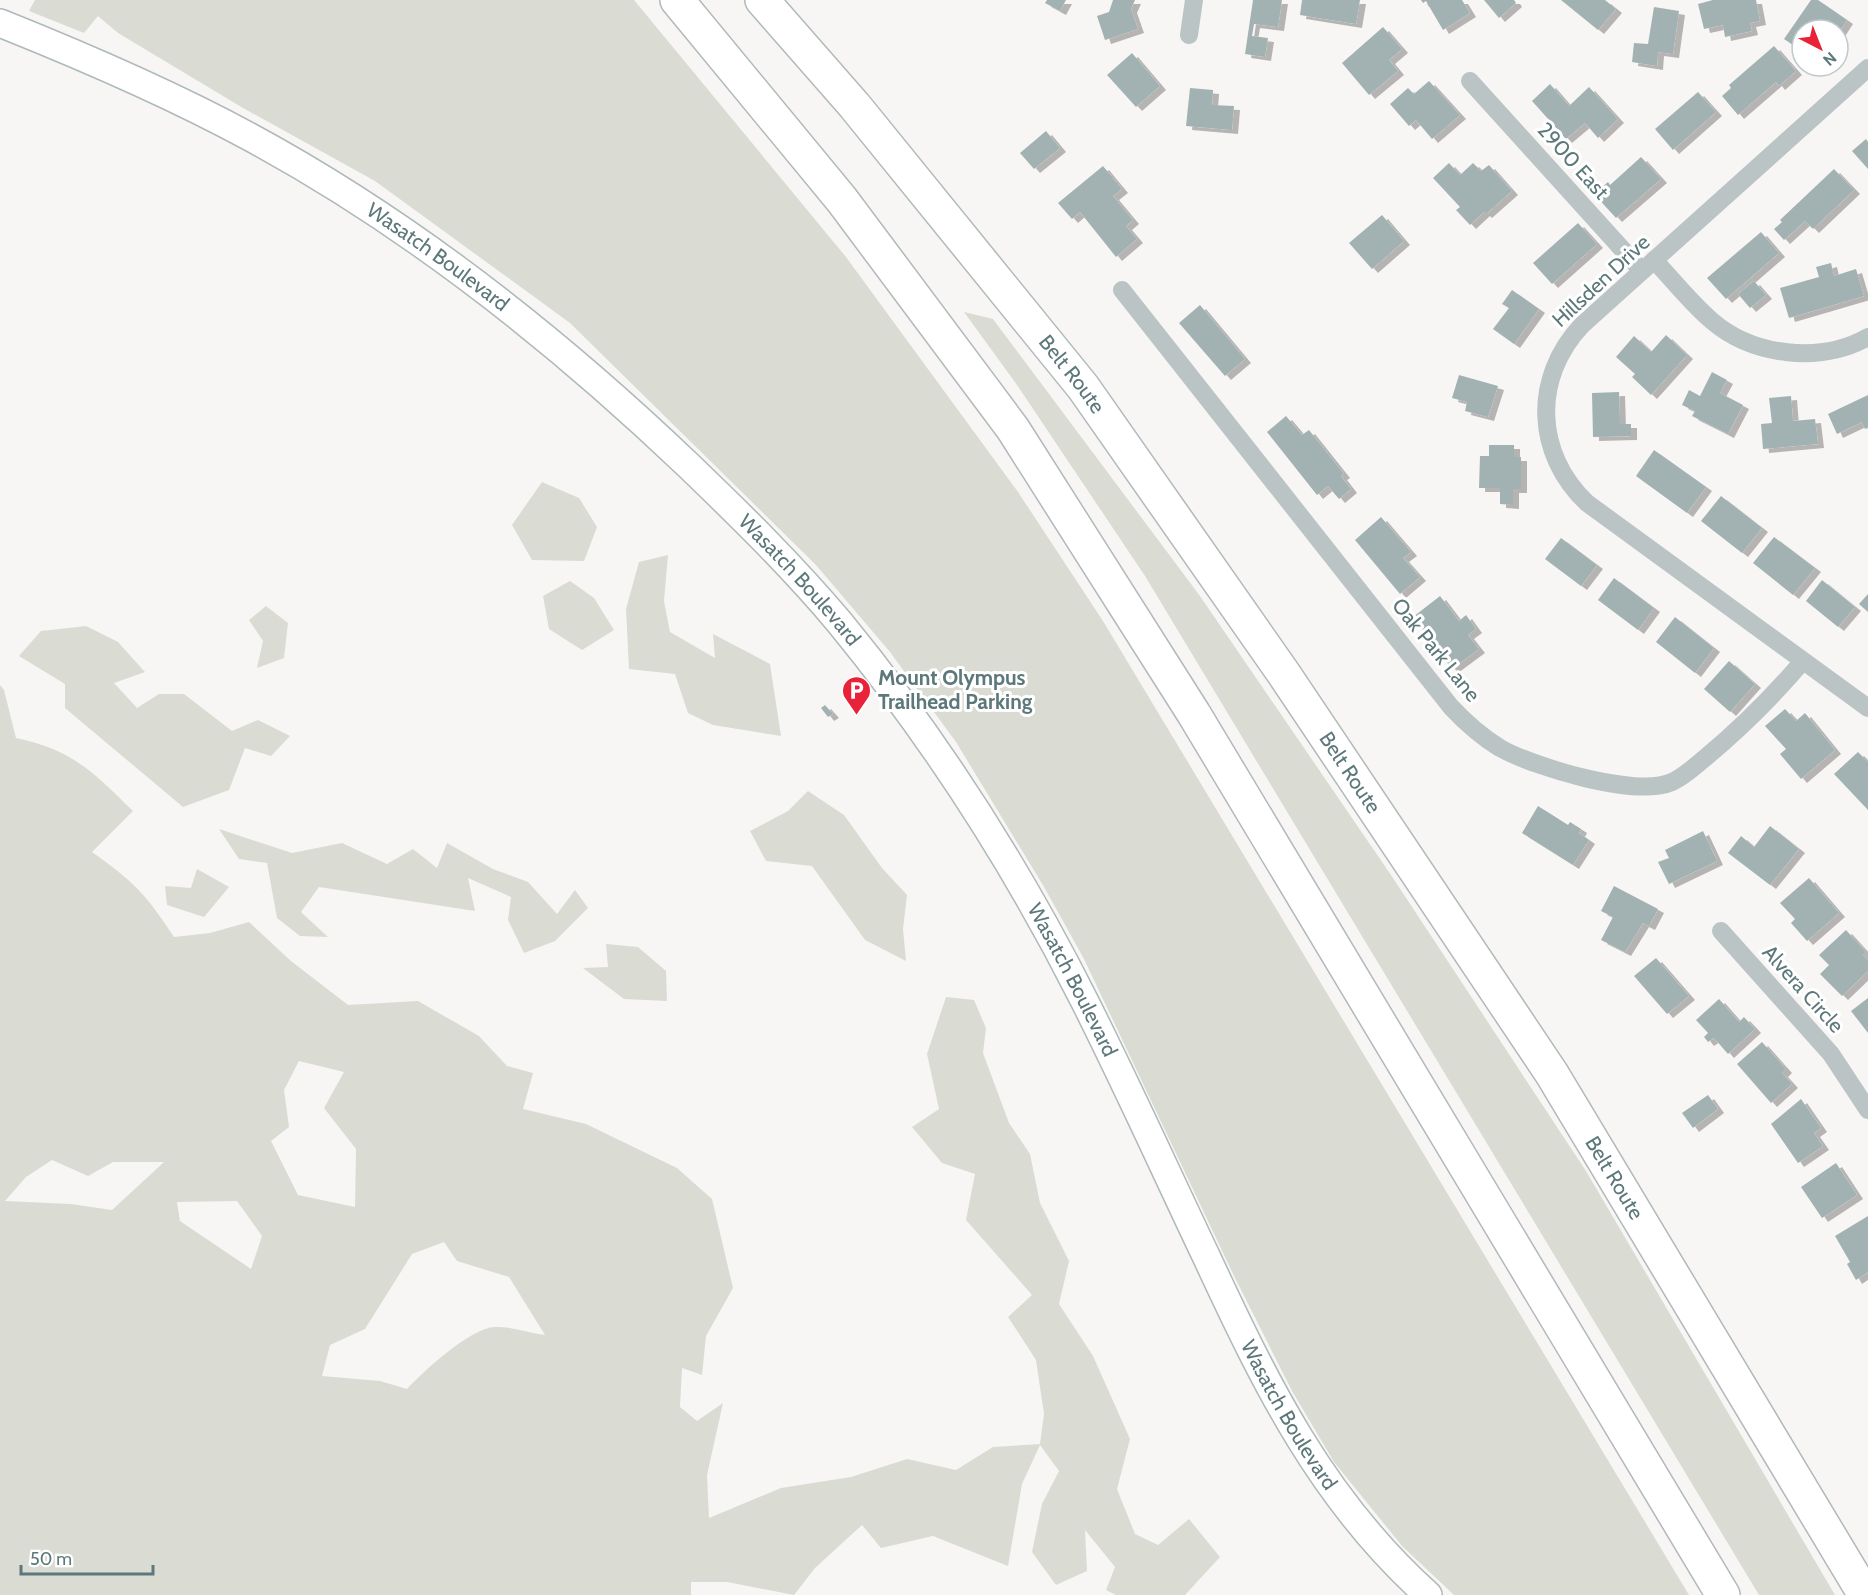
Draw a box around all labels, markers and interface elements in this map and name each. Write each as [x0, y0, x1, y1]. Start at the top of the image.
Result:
north arrow [1790, 18, 1850, 78]
text: N [1819, 48, 1840, 70]
street label: 2900 East [1532, 117, 1614, 204]
street label: Wasatch Boulevard [362, 197, 514, 316]
street label: Hillsden Drive [1547, 229, 1655, 332]
street label: Belt Route [1034, 330, 1111, 418]
street label: Wasatch Boulevard [734, 509, 866, 650]
street label: Oak Park Lane [1387, 593, 1486, 707]
place label: Mount Olympus Trailhead Parking [878, 665, 1033, 714]
parking icon: Mount Olympus Trailhead Parking [841, 674, 873, 716]
street label: Belt Route [1314, 727, 1387, 818]
street label: Wasatch Boulevard [1023, 899, 1123, 1061]
street label: Alvera Circle [1758, 940, 1849, 1038]
street label: Belt Route [1580, 1132, 1650, 1224]
street label: Wasatch Boulevard [1236, 1336, 1343, 1494]
scale bar [21, 1538, 153, 1576]
text: 50 m [30, 1548, 72, 1570]

